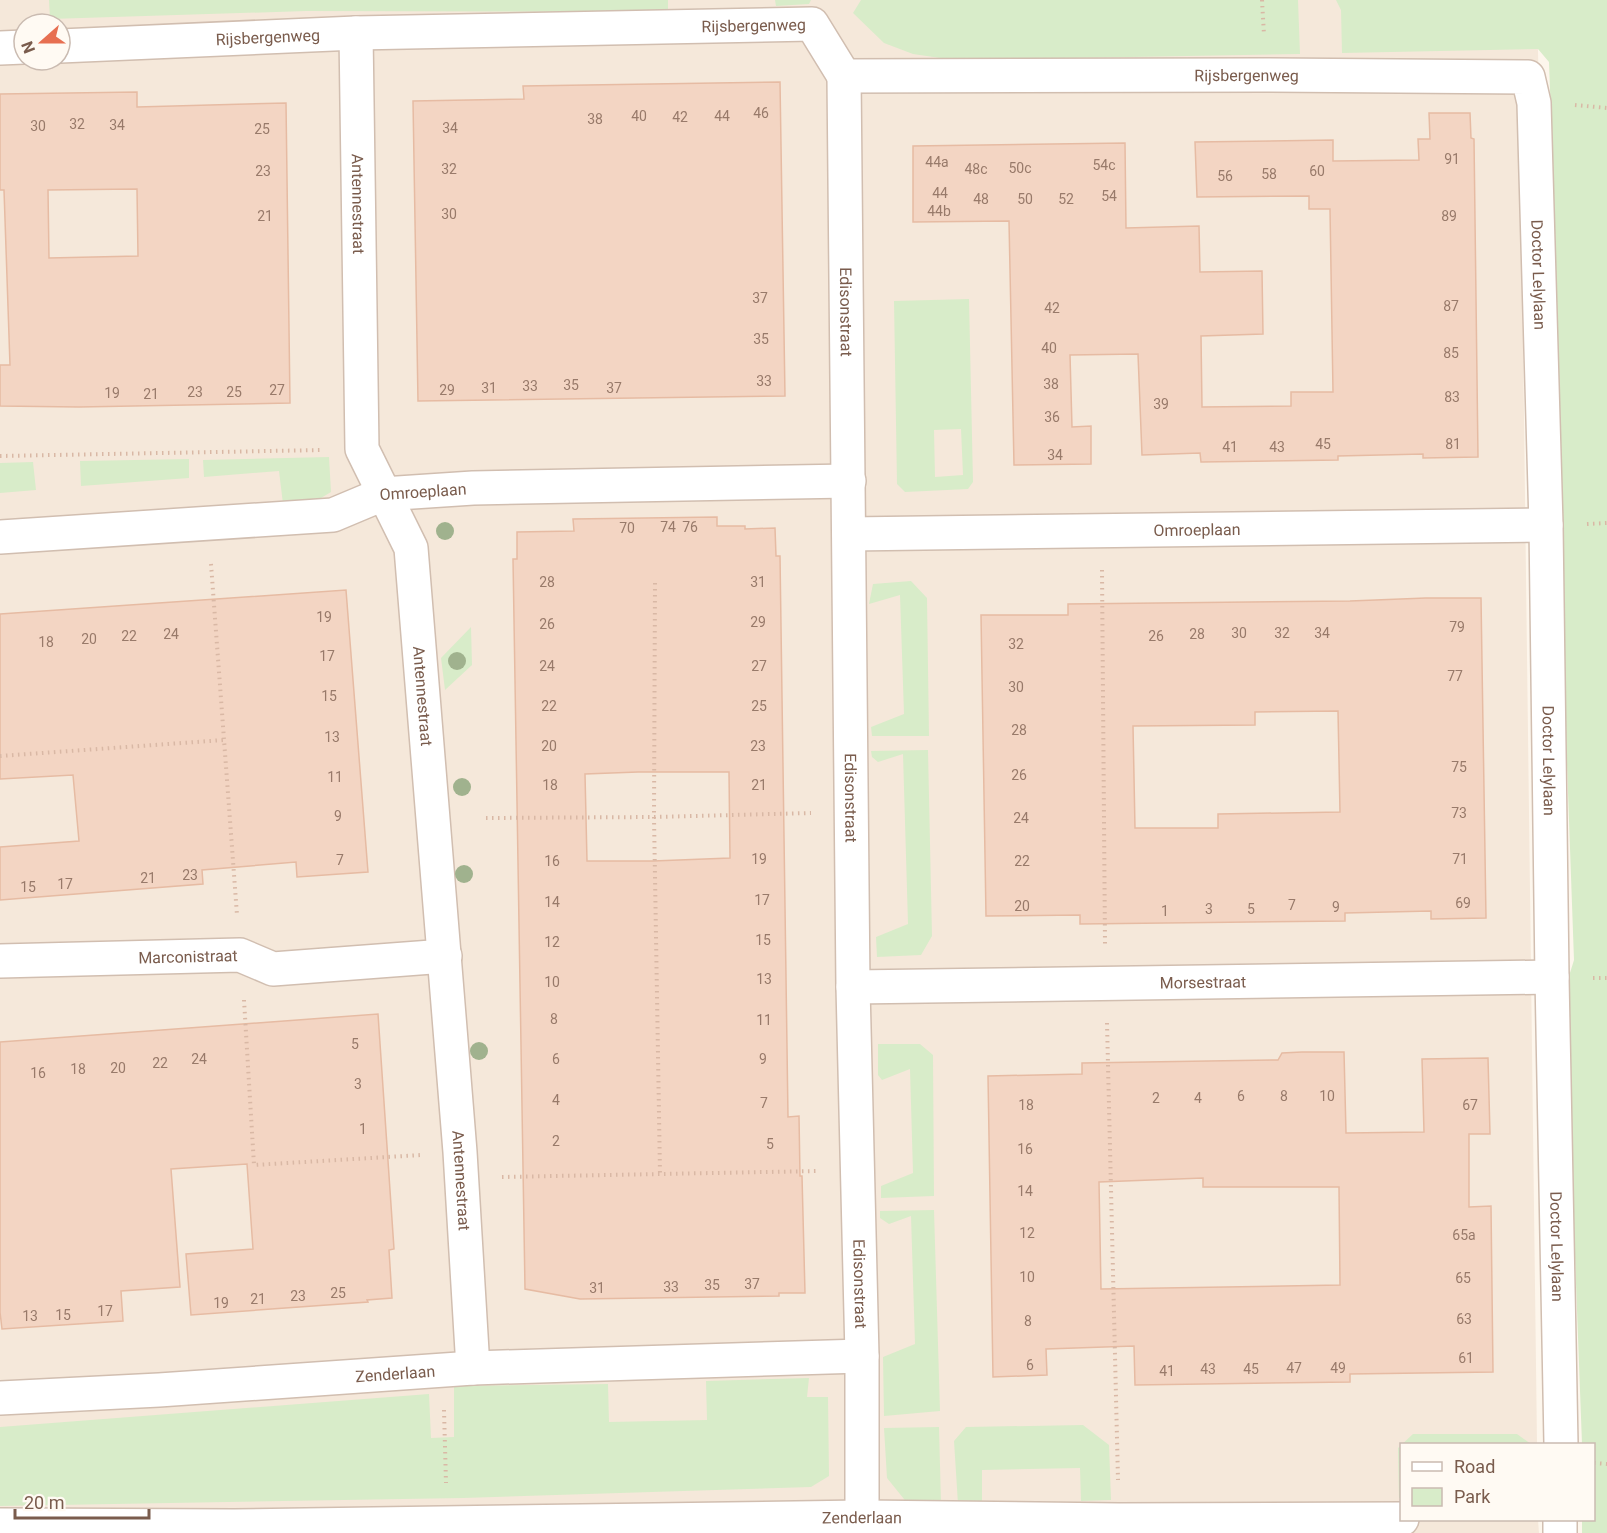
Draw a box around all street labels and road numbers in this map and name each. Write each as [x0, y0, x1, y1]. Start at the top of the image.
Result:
street label: Rijsbergenweg [701, 15, 806, 36]
street label: Rijsbergenweg [215, 25, 320, 49]
street label: Rijsbergenweg [1194, 65, 1299, 85]
street label: Antennestraat [348, 154, 369, 254]
street label: Doctor Lelylaan [1528, 219, 1550, 330]
street label: Edisonstraat [836, 267, 856, 357]
street label: Omroeplaan [379, 479, 467, 504]
street label: Omroeplaan [1153, 519, 1241, 540]
street label: Antennestraat [409, 645, 437, 747]
street label: Doctor Lelylaan [1539, 705, 1559, 816]
street label: Edisonstraat [841, 753, 861, 843]
street label: Marconistraat [138, 946, 238, 967]
street label: Morsestraat [1160, 972, 1246, 992]
street label: Antennestraat [449, 1130, 474, 1231]
street label: Doctor Lelylaan [1547, 1191, 1568, 1302]
street label: Edisonstraat [850, 1239, 871, 1329]
street label: Zenderlaan [355, 1361, 436, 1386]
street label: Zenderlaan [822, 1507, 902, 1527]

